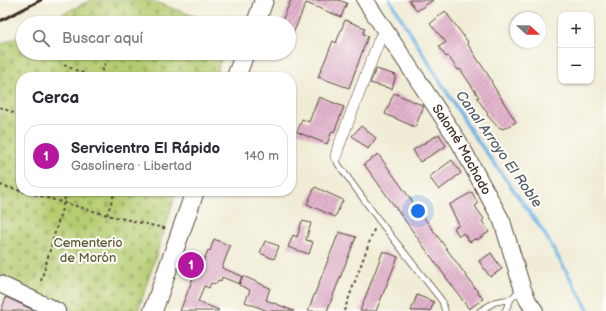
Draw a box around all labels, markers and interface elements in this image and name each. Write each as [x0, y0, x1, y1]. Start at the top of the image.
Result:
north arrow [510, 12, 546, 48]
map controls [558, 12, 594, 84]
button: + [558, 12, 594, 48]
search box [16, 16, 296, 60]
icon: search [30, 27, 52, 49]
text: Buscar aquí [62, 29, 143, 48]
button: − [558, 48, 594, 84]
water label: Canal Arroyo El Roble [452, 87, 546, 211]
text: Cerca [32, 88, 79, 108]
street label: Salomé Machado [428, 101, 494, 198]
text: Servicentro El Rápido [71, 139, 220, 158]
text: 1 [43, 148, 49, 164]
text: 140 m [244, 148, 279, 164]
text: Gasolinera · Libertad [71, 158, 192, 174]
your location [408, 201, 428, 221]
park label: Cementerio de Morón [53, 235, 123, 266]
pin: 1 [178, 250, 204, 280]

